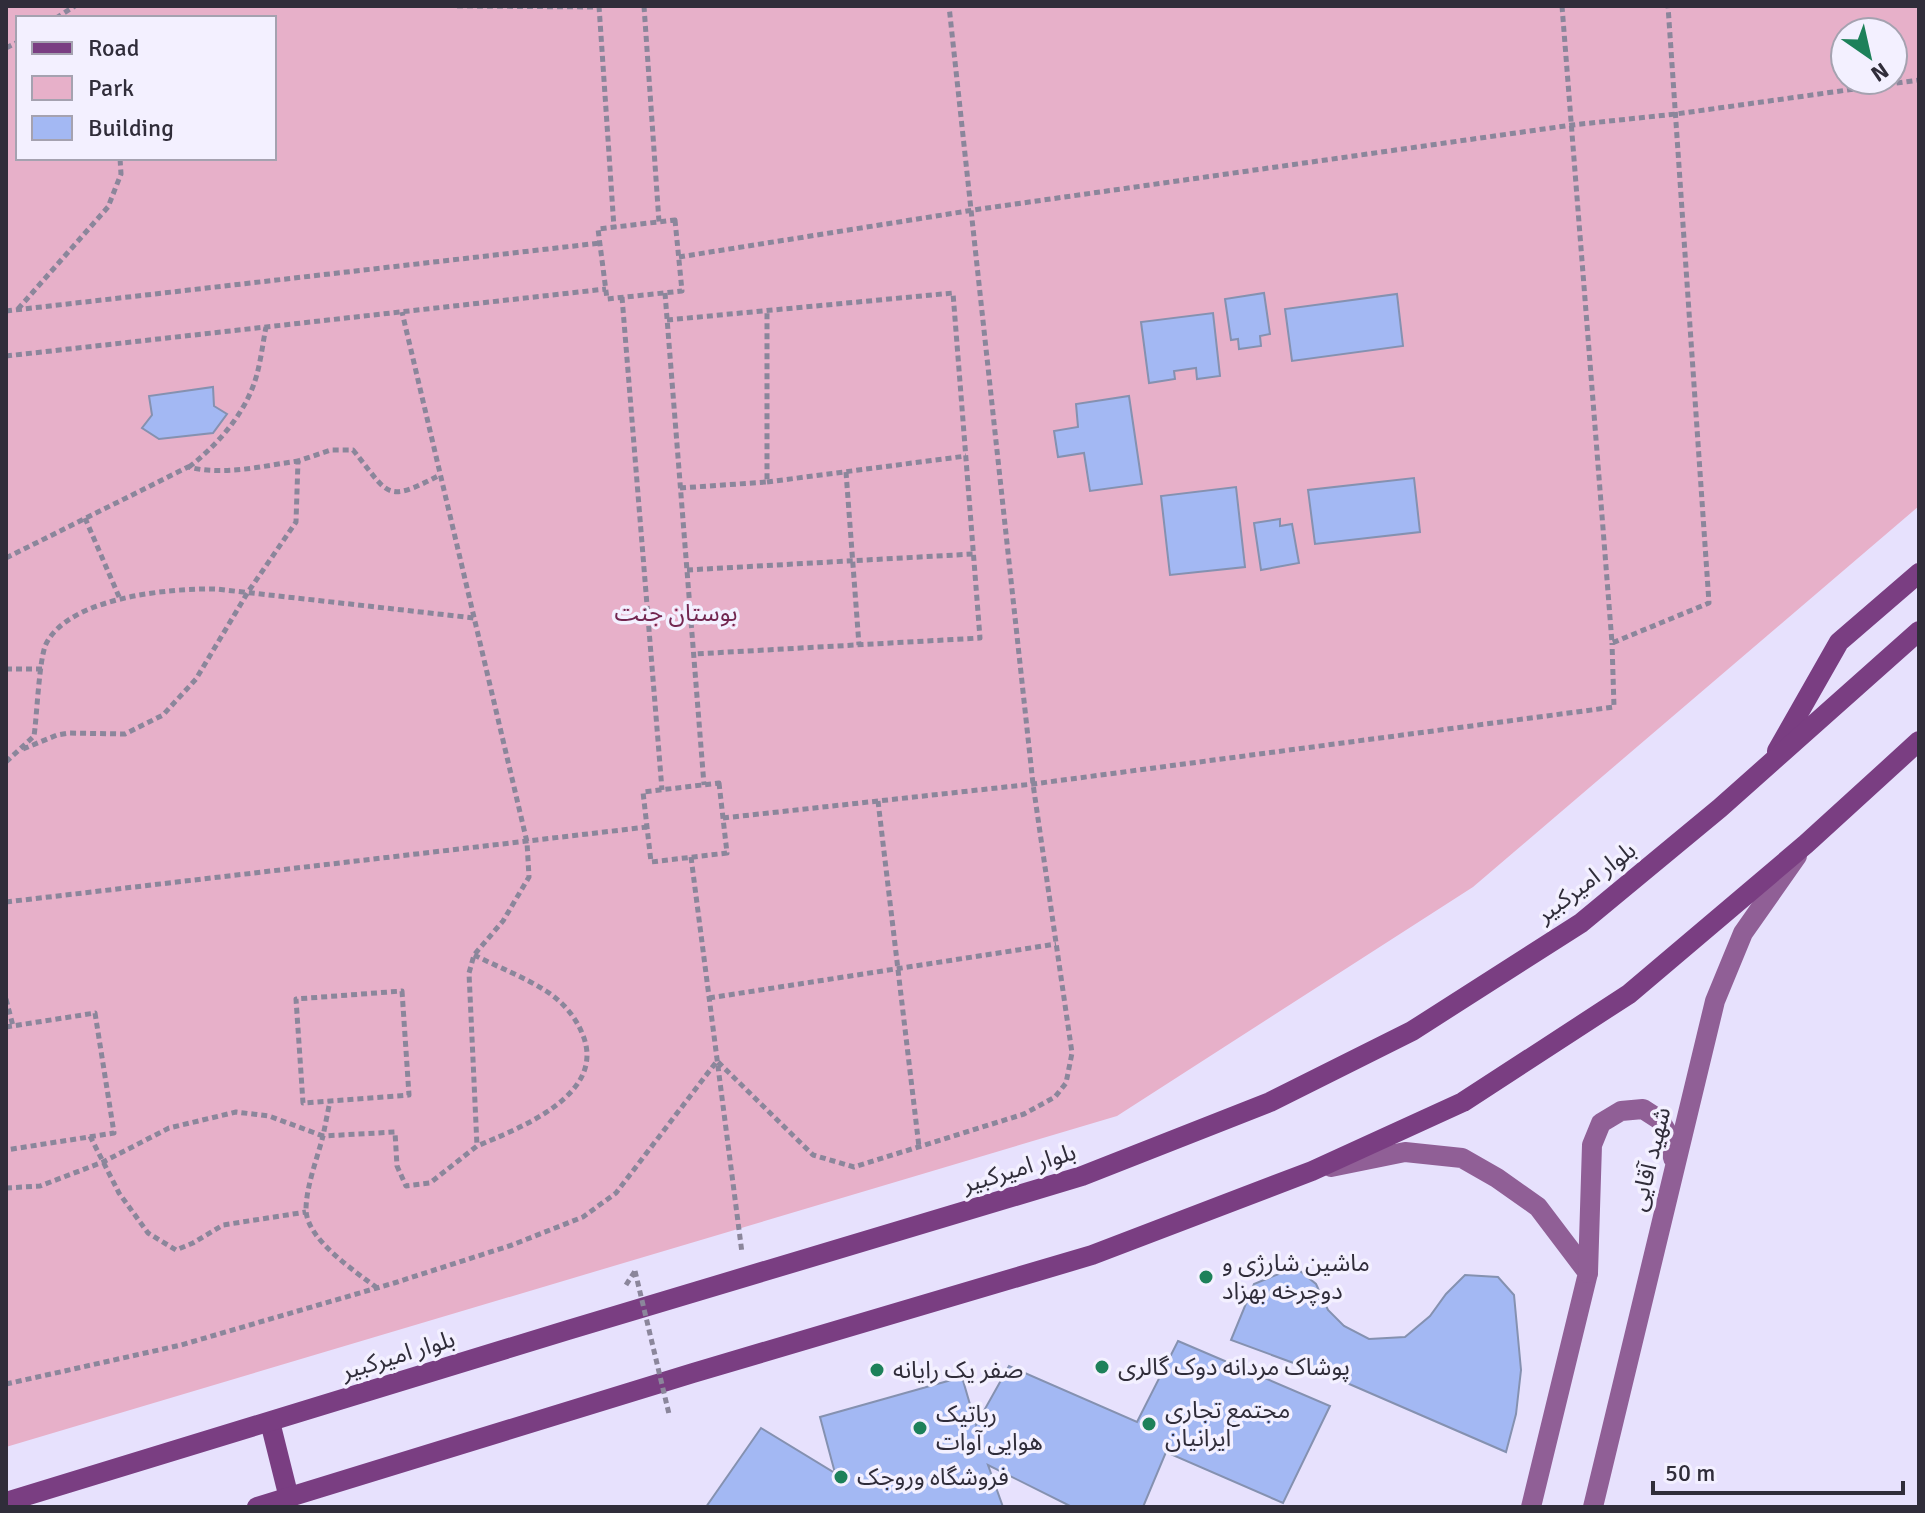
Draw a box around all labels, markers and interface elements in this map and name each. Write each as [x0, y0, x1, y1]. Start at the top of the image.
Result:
legend [16, 16, 276, 160]
north arrow [1829, 16, 1909, 96]
text: Road [88, 33, 139, 63]
text: N [1866, 57, 1894, 88]
text: Park [88, 73, 134, 103]
text: Building [88, 113, 174, 143]
park label: بوستان جنت [615, 598, 737, 628]
street label: بلوار امیرکبیر [1529, 835, 1642, 930]
street label: شهید آقایی [1623, 1104, 1677, 1214]
street label: بلوار امیرکبیر [958, 1137, 1079, 1200]
place label: ماشین شارژی و دوچرخه بهزاد [1222, 1248, 1370, 1306]
marker: ماشین شارژی و دوچرخه بهزاد [1197, 1268, 1215, 1286]
street label: بلوار امیرکبیر [337, 1324, 458, 1387]
place label: پوشاک مردانه دوک گالری [1118, 1352, 1350, 1382]
place label: صفر یک رایانه [893, 1355, 1023, 1385]
marker: پوشاک مردانه دوک گالری [1093, 1358, 1111, 1376]
marker: صفر یک رایانه [868, 1361, 886, 1379]
place label: مجتمع تجاری ایرانیان [1165, 1395, 1290, 1453]
place label: رباتیک هوایی آوات [936, 1399, 1043, 1457]
marker: مجتمع تجاری ایرانیان [1140, 1415, 1158, 1433]
marker: رباتیک هوایی آوات [911, 1419, 929, 1437]
scale bar [1653, 1445, 1903, 1495]
text: 50 m [1665, 1458, 1715, 1488]
place label: فروشگاه وروجک [857, 1462, 1009, 1492]
marker: فروشگاه وروجک [832, 1468, 850, 1486]

